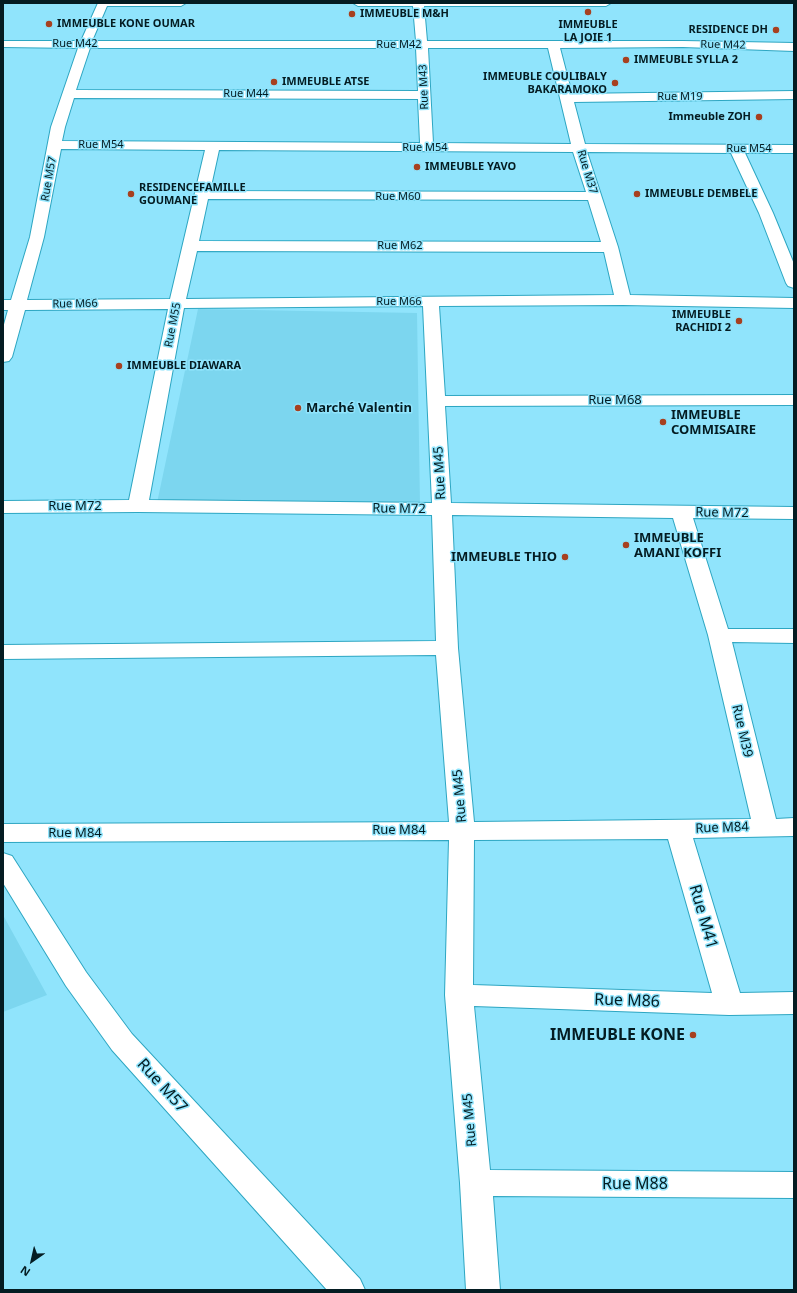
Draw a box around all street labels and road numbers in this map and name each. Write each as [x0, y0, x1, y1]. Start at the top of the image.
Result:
street label: Rue M42 [52, 37, 98, 51]
street label: Rue M42 [376, 38, 422, 52]
street label: Rue M42 [700, 38, 746, 52]
street label: Rue M43 [417, 64, 431, 110]
street label: Rue M44 [223, 87, 269, 101]
street label: Rue M19 [657, 90, 703, 104]
street label: Rue M54 [78, 138, 124, 152]
street label: Rue M54 [402, 141, 448, 155]
street label: Rue M54 [726, 142, 772, 156]
street label: Rue M37 [574, 148, 600, 196]
street label: Rue M57 [39, 156, 59, 202]
street label: Rue M60 [375, 190, 421, 204]
street label: Rue M62 [377, 239, 423, 253]
street label: Rue M66 [376, 295, 422, 309]
street label: Rue M66 [52, 297, 98, 311]
street label: Rue M55 [162, 302, 184, 348]
street label: Rue M68 [588, 392, 642, 408]
street label: Rue M45 [431, 446, 449, 500]
street label: Rue M72 [48, 498, 102, 514]
street label: Rue M72 [372, 501, 426, 517]
street label: Rue M72 [695, 505, 749, 521]
street label: Rue M39 [728, 703, 756, 759]
street label: Rue M45 [450, 769, 470, 823]
street label: Rue M84 [695, 819, 749, 837]
street label: Rue M84 [372, 822, 426, 838]
street label: Rue M84 [48, 825, 102, 841]
street label: Rue M41 [685, 883, 721, 951]
street label: Rue M86 [594, 990, 660, 1012]
street label: Rue M57 [133, 1055, 191, 1117]
street label: Rue M45 [460, 1093, 480, 1147]
street label: Rue M88 [602, 1174, 668, 1194]

